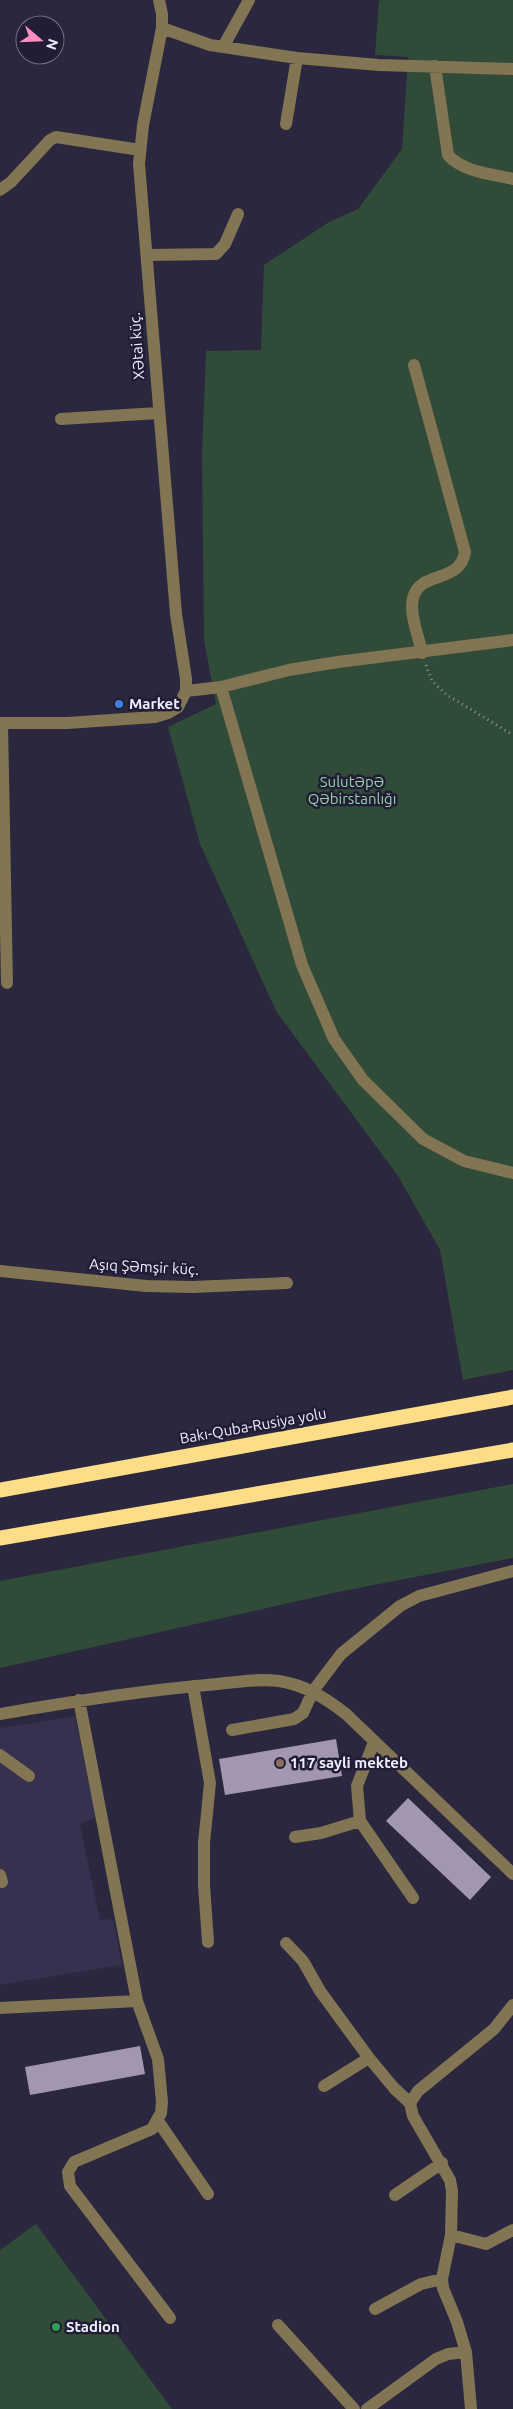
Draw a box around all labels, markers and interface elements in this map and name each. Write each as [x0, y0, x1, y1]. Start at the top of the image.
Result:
north arrow [15, 15, 65, 65]
text: N [43, 37, 62, 52]
street label: Xətai küç. [126, 312, 147, 380]
place label: Market [129, 695, 180, 712]
marker: Market [113, 698, 125, 710]
park label: Sulutəpə Qəbirstanlığı [308, 773, 396, 807]
street label: Aşıq Şəmşir küç. [89, 1255, 199, 1278]
street label: Bakı-Quba-Rusiya yolu [178, 1404, 328, 1447]
place label: 117 sayli mekteb [290, 1754, 408, 1771]
marker: 117 sayli mekteb [274, 1757, 286, 1769]
place label: Stadion [66, 2318, 120, 2335]
marker: Stadion [50, 2321, 62, 2333]

